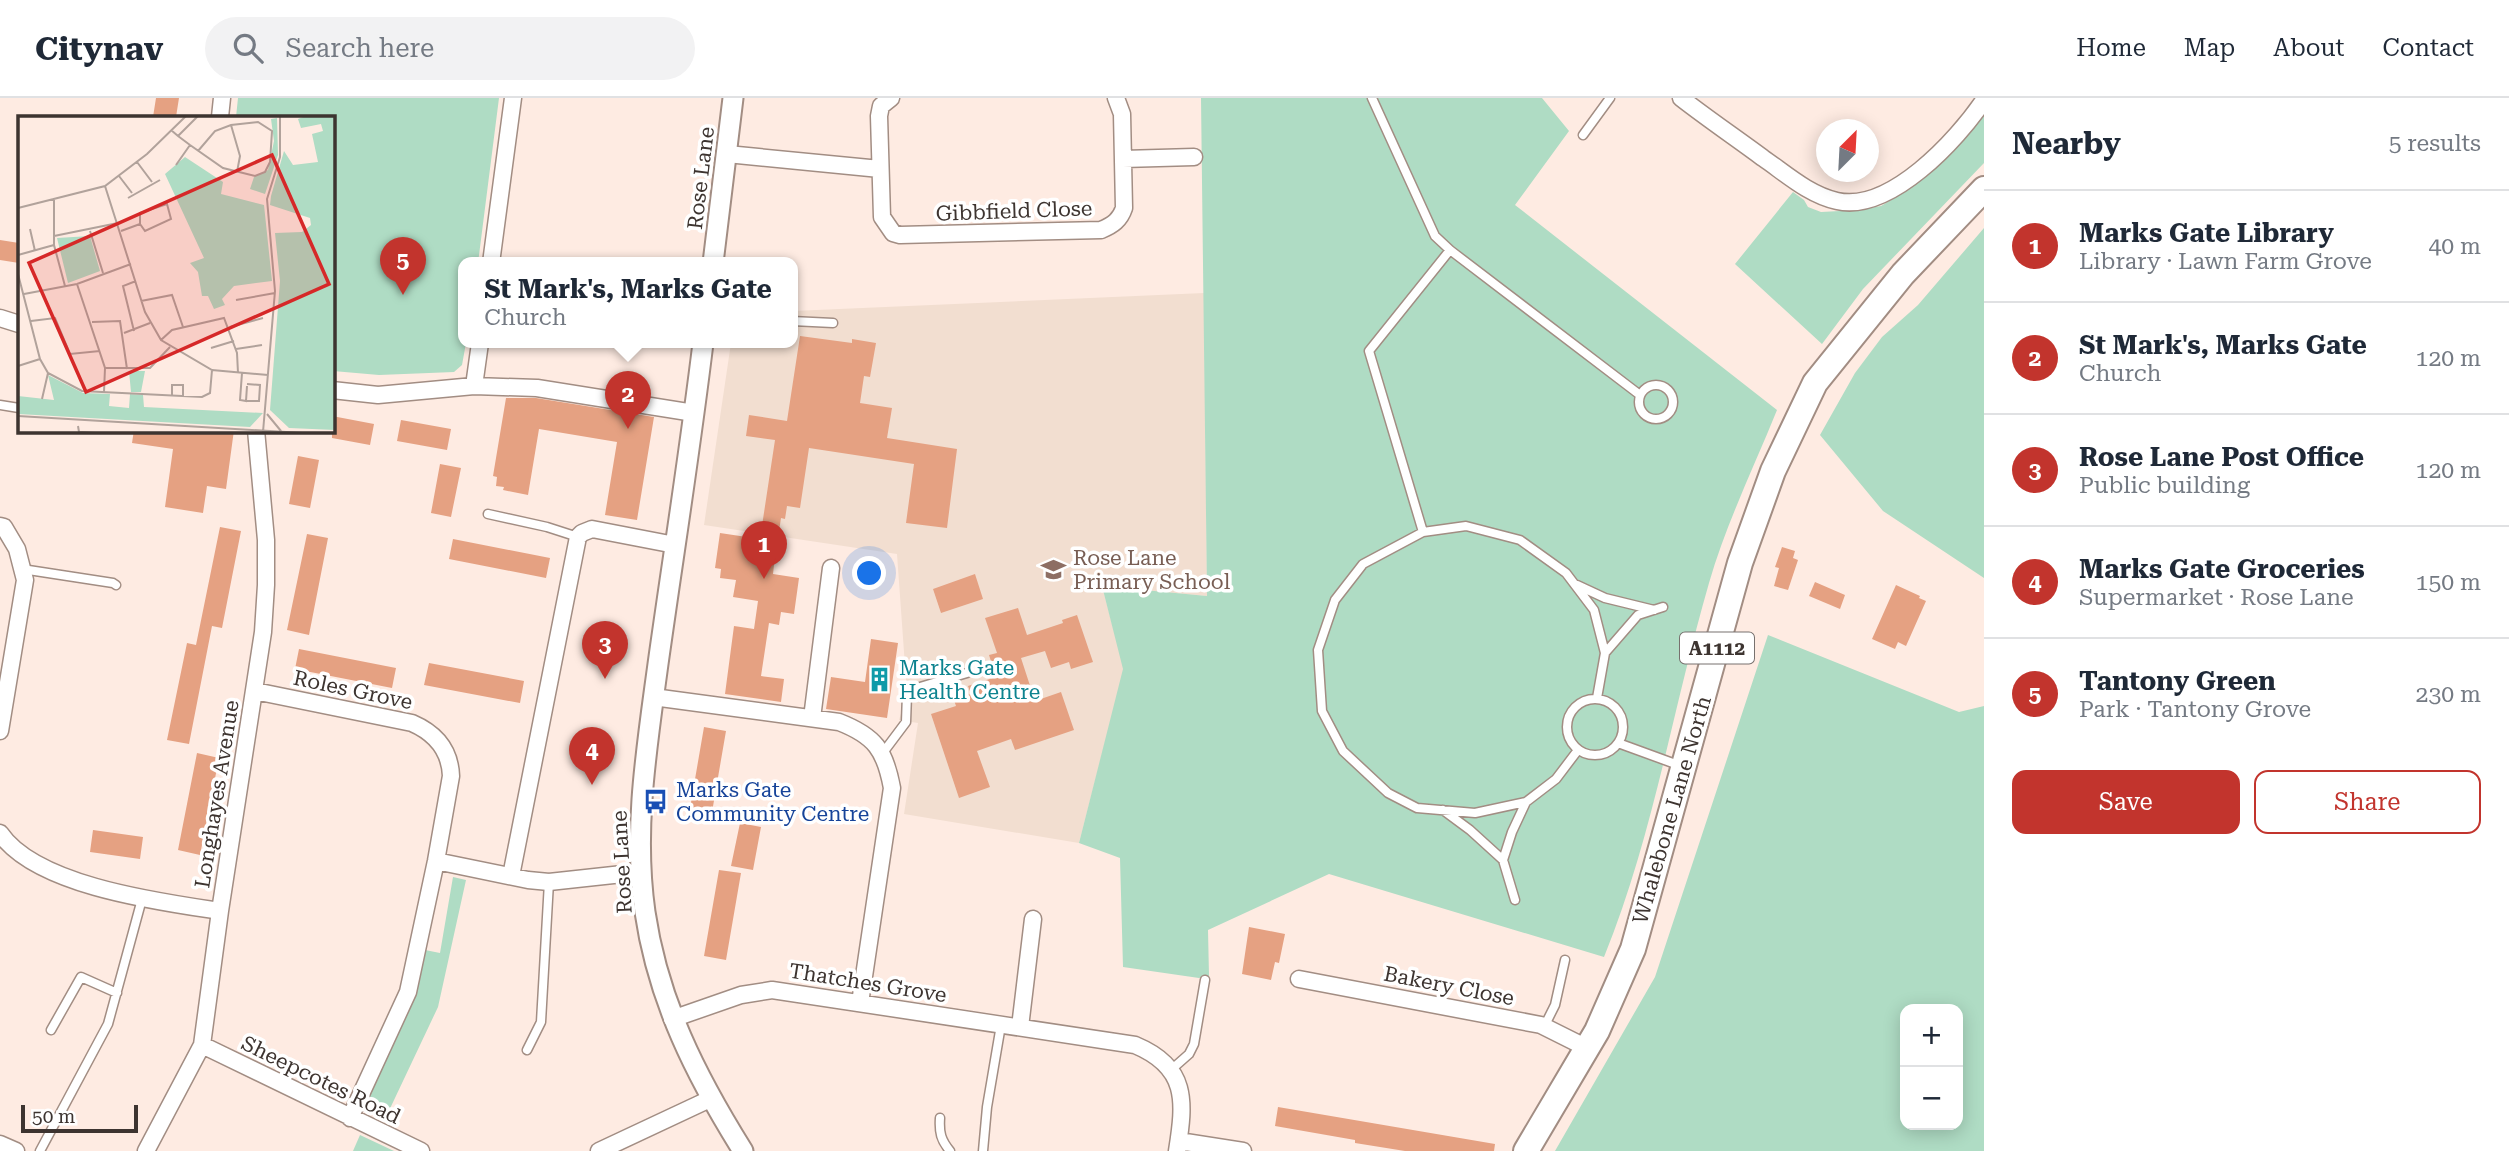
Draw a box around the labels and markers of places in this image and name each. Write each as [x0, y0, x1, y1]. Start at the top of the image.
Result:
pin: 5 [380, 237, 426, 295]
pin: 2 [605, 371, 651, 429]
pin: 1 [741, 521, 787, 579]
place label: Rose Lane Primary School [1073, 546, 1231, 594]
school or university icon: Rose Lane Primary School [1039, 556, 1067, 584]
pin: 3 [582, 621, 628, 679]
place label: Marks Gate Health Centre [899, 656, 1040, 704]
building icon: Marks Gate Health Centre [865, 666, 893, 694]
pin: 4 [569, 727, 615, 785]
place label: Marks Gate Community Centre [676, 778, 869, 826]
bus stop icon: Marks Gate Community Centre [642, 788, 670, 816]

